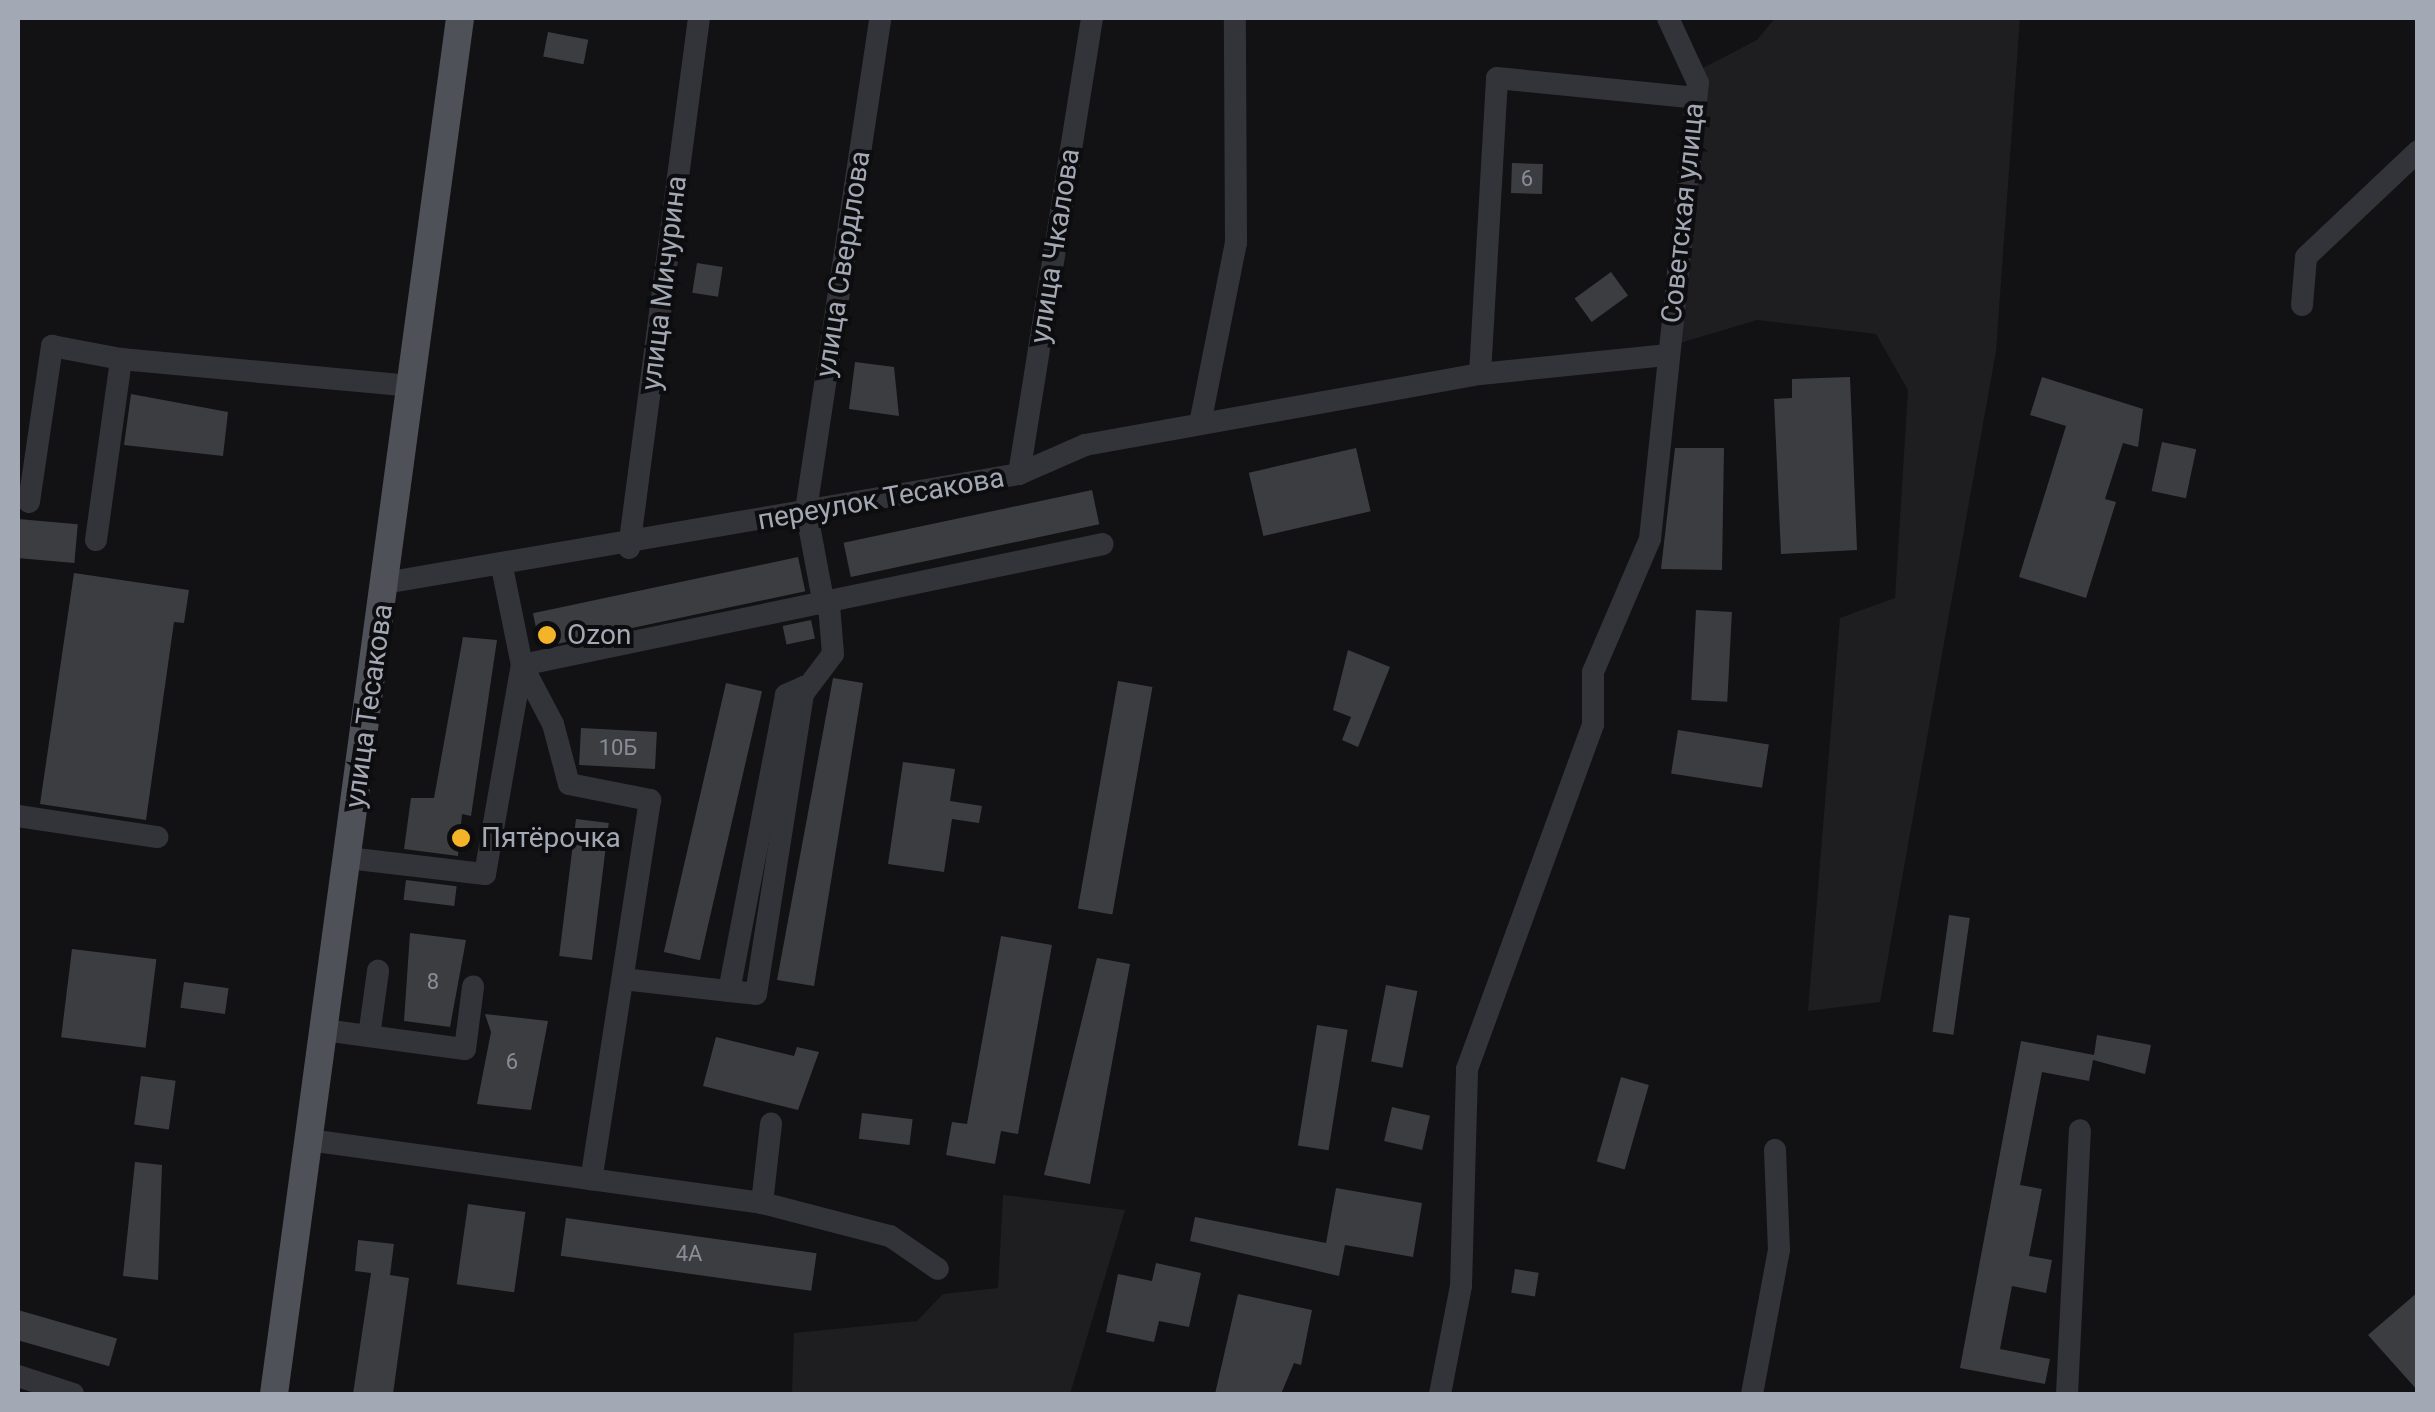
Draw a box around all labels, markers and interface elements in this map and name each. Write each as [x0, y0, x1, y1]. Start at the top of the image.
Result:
street label: Советская улица [1655, 101, 1711, 325]
street label: улица Чкалова [1023, 146, 1087, 346]
street label: улица Свердлова [809, 148, 877, 380]
house number: 6 [1521, 166, 1533, 192]
street label: улица Мичурина [634, 174, 694, 392]
street label: переулок Тесакова [755, 461, 1007, 537]
street label: улица Тесакова [338, 602, 400, 810]
place label: Ozon [567, 618, 631, 652]
marker: Ozon [536, 624, 558, 646]
house number: 10Б [599, 735, 637, 761]
place label: Пятёрочка [481, 821, 621, 855]
marker: Пятёрочка [450, 827, 472, 849]
house number: 8 [427, 969, 439, 995]
house number: 6 [506, 1049, 518, 1075]
house number: 4А [676, 1241, 702, 1267]

